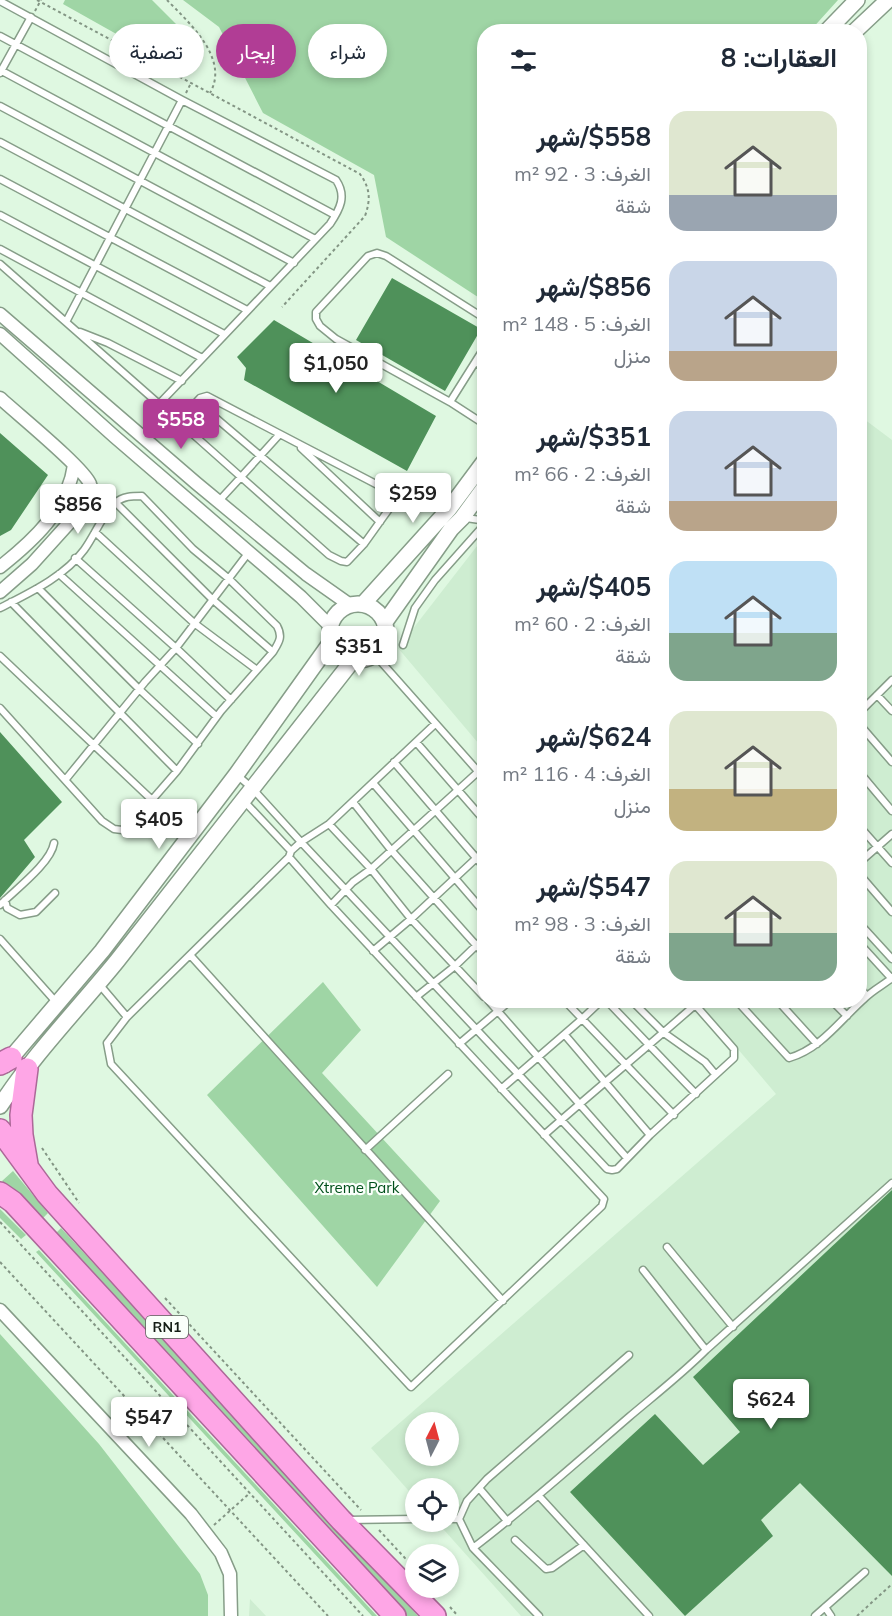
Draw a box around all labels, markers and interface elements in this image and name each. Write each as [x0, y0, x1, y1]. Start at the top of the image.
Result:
chip: تصفية [109, 24, 204, 78]
chip: إيجار [216, 24, 296, 78]
chip: شراء [308, 24, 387, 78]
text: العقارات: 8 [721, 41, 837, 74]
icon: filters [507, 44, 540, 77]
text: $558/شهر [536, 120, 651, 153]
icon: home [717, 135, 789, 207]
text: الغرف: 3 · 92 m² [514, 161, 651, 186]
text: شقة [615, 193, 651, 218]
text: $856/شهر [536, 270, 651, 303]
icon: home [717, 285, 789, 357]
text: الغرف: 5 · 148 m² [502, 311, 651, 336]
pin: $1,050 [287, 343, 385, 394]
text: منزل [614, 343, 651, 368]
text: $1,050 [304, 350, 368, 375]
pin: $558 [145, 399, 217, 450]
text: $558 [157, 406, 205, 431]
text: $351/شهر [536, 420, 651, 453]
icon: home [717, 435, 789, 507]
text: الغرف: 2 · 66 m² [514, 461, 651, 486]
pin: $259 [377, 473, 449, 524]
text: $259 [389, 480, 437, 505]
pin: $856 [42, 484, 114, 535]
text: $856 [54, 491, 102, 516]
text: شقة [615, 493, 651, 518]
text: $405/شهر [536, 570, 651, 603]
icon: home [717, 585, 789, 657]
text: الغرف: 2 · 60 m² [514, 611, 651, 636]
pin: $351 [323, 626, 395, 677]
text: $351 [335, 633, 383, 658]
text: شقة [615, 643, 651, 668]
text: $624/شهر [536, 720, 651, 753]
icon: home [717, 735, 789, 807]
text: الغرف: 4 · 116 m² [502, 761, 651, 786]
text: منزل [614, 793, 651, 818]
pin: $405 [123, 799, 195, 850]
text: $405 [135, 806, 183, 831]
text: $547/شهر [536, 870, 651, 903]
icon: home [717, 885, 789, 957]
text: الغرف: 3 · 98 m² [514, 911, 651, 936]
text: شقة [615, 943, 651, 968]
park label: Xtreme Park [314, 1178, 400, 1197]
road number: RN1 [146, 1316, 188, 1338]
pin: $624 [735, 1379, 807, 1430]
text: $624 [747, 1386, 795, 1411]
pin: $547 [113, 1397, 185, 1448]
text: $547 [125, 1404, 173, 1429]
north arrow [405, 1412, 459, 1466]
map controls [405, 1412, 459, 1598]
button: locate [405, 1478, 459, 1532]
button: layers [405, 1544, 459, 1598]

